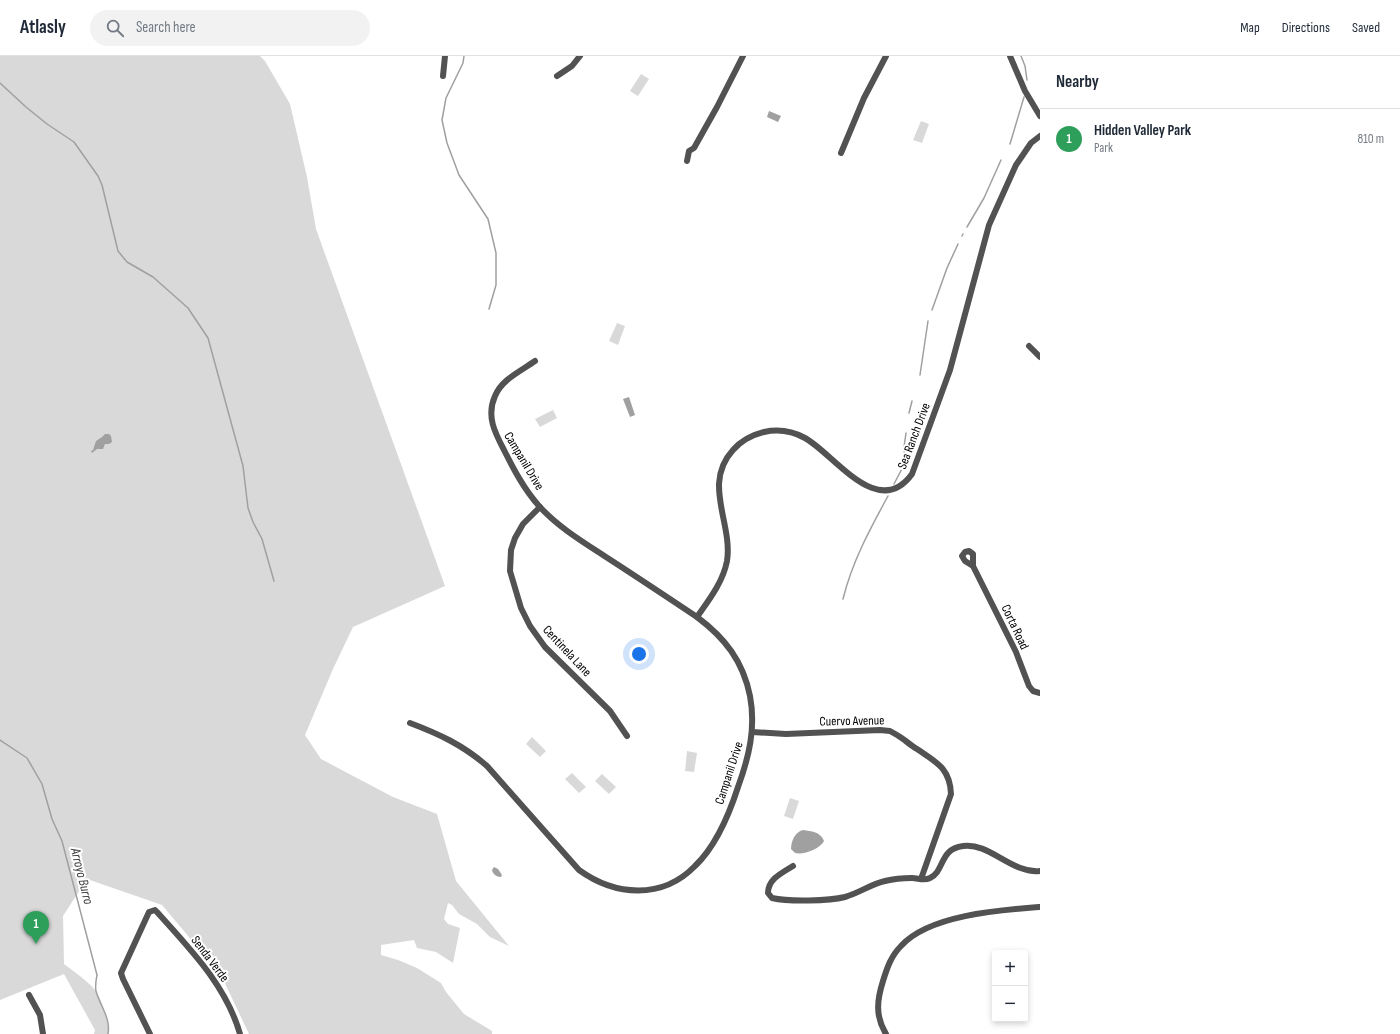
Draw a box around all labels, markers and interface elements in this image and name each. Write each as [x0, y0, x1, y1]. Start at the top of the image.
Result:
search box [90, 10, 370, 46]
text: Atlasly [20, 16, 66, 39]
icon: search [104, 17, 126, 39]
text: Search here [136, 18, 196, 37]
text: Map [1240, 19, 1260, 36]
text: Directions [1282, 19, 1330, 36]
text: Saved [1352, 19, 1380, 36]
text: Nearby [1056, 72, 1099, 92]
text: Hidden Valley Park [1094, 121, 1191, 140]
text: 1 [1066, 131, 1072, 147]
text: 810 m [1358, 131, 1384, 147]
text: Park [1094, 140, 1113, 156]
street label: Sea Ranch Drive [894, 401, 934, 471]
street label: Campanil Drive [500, 429, 548, 493]
street label: Corta Road [998, 602, 1032, 652]
street label: Centinela Lane [539, 622, 595, 680]
your location [629, 644, 649, 664]
street label: Cuervo Avenue [819, 712, 885, 730]
street label: Campanil Drive [711, 740, 747, 806]
water label: Arroyo Burro [67, 845, 97, 906]
pin: 1 [23, 911, 49, 944]
street label: Senda Verde [187, 933, 233, 985]
map controls [992, 950, 1028, 1022]
button: + [992, 950, 1028, 986]
button: − [992, 986, 1028, 1022]

